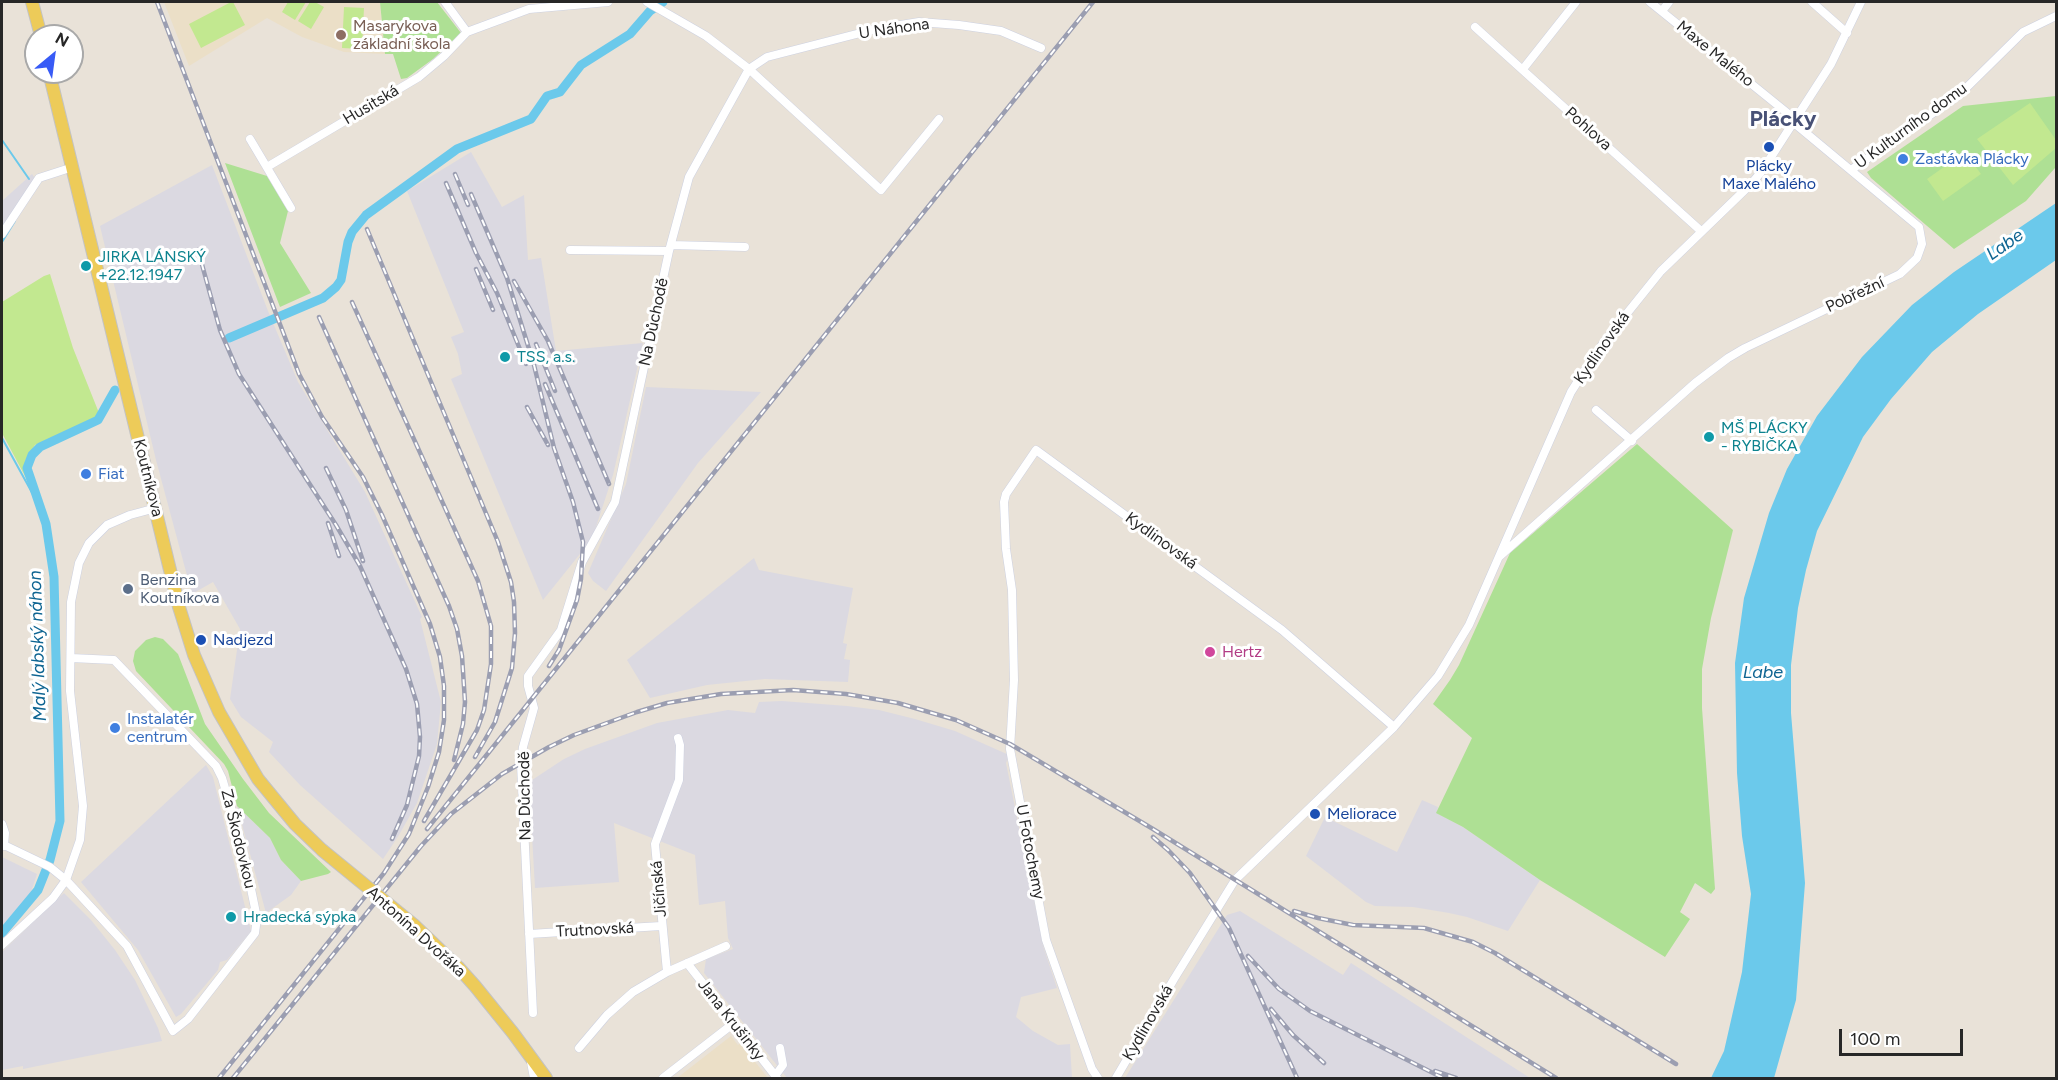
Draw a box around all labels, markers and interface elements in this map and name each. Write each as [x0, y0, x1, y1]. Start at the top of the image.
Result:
street label: U Náhona [857, 15, 931, 43]
place label: Masarykova základní škola [353, 16, 450, 54]
street label: Maxe Malého [1672, 17, 1758, 91]
north arrow [24, 24, 84, 84]
text: N [52, 28, 72, 51]
marker: Masarykova základní škola [334, 28, 348, 42]
street label: U Kulturního domu [1851, 79, 1971, 173]
street label: Husitská [340, 81, 402, 129]
street label: Pohlova [1561, 103, 1615, 155]
district label: Plácky [1750, 107, 1816, 133]
marker: Plácky Maxe Malého [1762, 140, 1776, 154]
place label: Zastávka Plácky [1915, 149, 2029, 169]
marker: Zastávka Plácky [1896, 152, 1910, 166]
place label: Plácky Maxe Malého [1722, 156, 1816, 194]
water label: Labe [1982, 225, 2028, 265]
place label: JIRKA LÁNSKÝ +22.12.1947 [98, 247, 206, 285]
marker: JIRKA LÁNSKÝ +22.12.1947 [79, 259, 93, 273]
street label: Pobřežní [1823, 273, 1887, 317]
street label: Na Důchodě [635, 276, 673, 368]
street label: Kydlinovská [1570, 308, 1634, 388]
place label: TSS, a.s. [517, 347, 575, 367]
marker: TSS, a.s. [498, 350, 512, 364]
place label: MŠ PLÁCKY - RYBIČKA [1721, 418, 1808, 456]
marker: MŠ PLÁCKY - RYBIČKA [1702, 430, 1716, 444]
street label: Koutníkova [129, 437, 167, 519]
place label: Fiat [98, 464, 125, 484]
marker: Fiat [79, 467, 93, 481]
street label: Kydlinovská [1121, 509, 1201, 573]
water label: Malý labský náhon [25, 570, 51, 722]
place label: Benzina Koutníkova [140, 570, 219, 608]
marker: Benzina Koutníkova [121, 582, 135, 596]
place label: Nadjezd [213, 630, 273, 650]
marker: Nadjezd [194, 633, 208, 647]
place label: Hertz [1222, 642, 1262, 662]
marker: Hertz [1203, 645, 1217, 659]
water label: Labe [1743, 662, 1783, 684]
place label: Instalatér centrum [127, 709, 194, 747]
marker: Instalatér centrum [108, 721, 122, 735]
street label: Na Důchodě [515, 751, 535, 841]
street label: Za Škodovkou [216, 787, 260, 891]
street label: U Fotochemy [1011, 803, 1049, 901]
place label: Meliorace [1327, 804, 1397, 824]
marker: Meliorace [1308, 807, 1322, 821]
street label: Jičínská [647, 860, 671, 918]
street label: Antonína Dvořáka [363, 883, 469, 981]
place label: Hradecká sýpka [243, 907, 356, 927]
marker: Hradecká sýpka [224, 910, 238, 924]
street label: Trutnovská [556, 918, 634, 942]
street label: Jana Krušinky [693, 976, 769, 1064]
street label: Kydlinovská [1119, 982, 1177, 1064]
scale bar [1842, 1017, 1966, 1055]
text: 100 m [1850, 1028, 1900, 1050]

